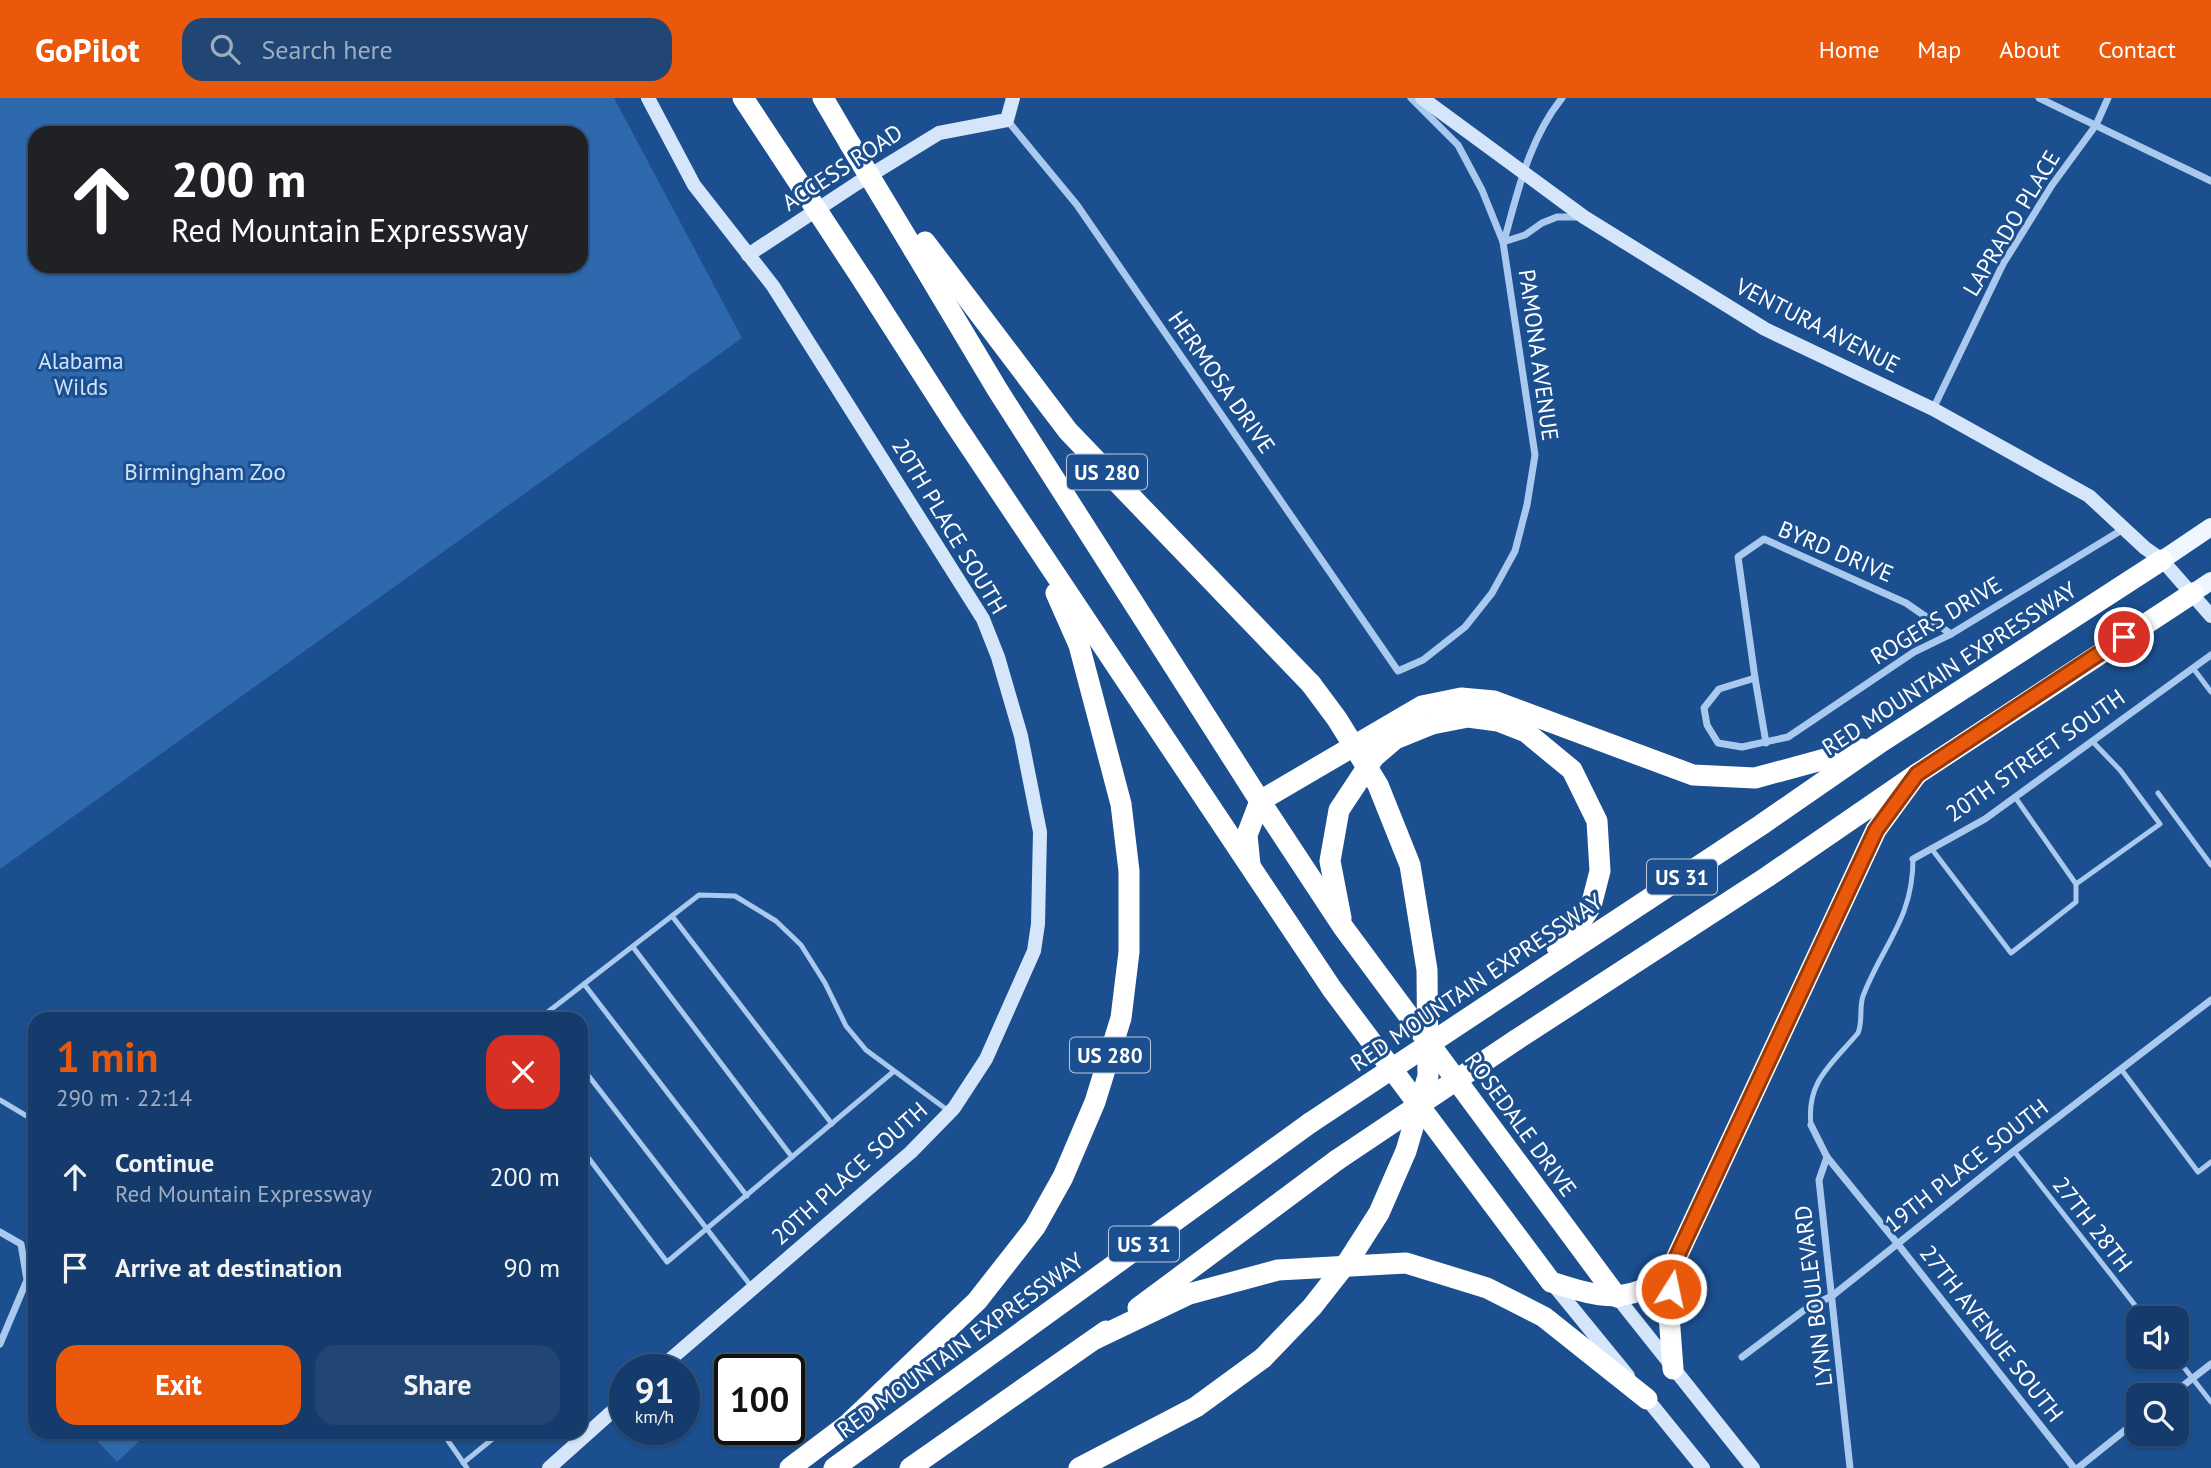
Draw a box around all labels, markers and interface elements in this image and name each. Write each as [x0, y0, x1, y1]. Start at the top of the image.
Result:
search box [182, 18, 672, 81]
text: GoPilot [35, 28, 140, 71]
icon: search [206, 30, 244, 68]
text: Search here [262, 33, 393, 66]
text: Home [1819, 34, 1879, 65]
text: Map [1917, 34, 1961, 65]
text: About [1999, 34, 2060, 65]
text: Contact [2098, 34, 2176, 65]
street label: ACCESS ROAD [776, 117, 908, 217]
street label: LAPRADO PLACE [1956, 145, 2066, 301]
text: 200 m [171, 147, 306, 211]
icon: ahead [56, 154, 147, 245]
text: Red Mountain Expressway [171, 209, 528, 251]
street label: PAMONA AVENUE [1513, 267, 1565, 443]
street label: VENTURA AVENUE [1730, 271, 1905, 379]
street label: HERMOSA DRIVE [1162, 305, 1282, 459]
park label: Alabama Wilds [38, 346, 124, 401]
street label: 20TH PLACE SOUTH [886, 433, 1014, 619]
road number: US 280 [1067, 454, 1147, 490]
park label: Birmingham Zoo [124, 457, 286, 486]
street label: BYRD DRIVE [1774, 514, 1898, 588]
street label: ROGERS DRIVE [1865, 570, 2007, 670]
street label: RED MOUNTAIN EXPRESSWAY [1816, 575, 2082, 761]
pin [2094, 607, 2154, 667]
icon: arrive [2105, 618, 2143, 656]
street label: 20TH STREET SOUTH [1940, 682, 2130, 828]
road number: US 31 [1647, 860, 1717, 894]
street label: RED MOUNTAIN EXPRESSWAY [1345, 887, 1608, 1077]
text: 1 min [56, 1029, 158, 1084]
button: close [486, 1035, 560, 1109]
road number: US 280 [1070, 1038, 1150, 1072]
street label: ROSEDALE DRIVE [1459, 1046, 1583, 1202]
text: 290 m · 22:14 [56, 1083, 192, 1112]
street label: 19TH PLACE SOUTH [1878, 1092, 2054, 1238]
street label: 20TH PLACE SOUTH [765, 1095, 933, 1251]
text: Continue [115, 1146, 214, 1179]
icon: ahead [56, 1158, 94, 1196]
text: 200 m [489, 1160, 560, 1193]
street label: 27TH 28TH [2047, 1171, 2139, 1277]
text: Red Mountain Expressway [115, 1179, 372, 1208]
street label: LYNN BOULEVARD [1788, 1204, 1838, 1388]
road number: US 31 [1109, 1226, 1179, 1262]
street label: 27TH AVENUE SOUTH [1914, 1239, 2070, 1427]
street label: RED MOUNTAIN EXPRESSWAY [831, 1246, 1089, 1444]
icon: arrive [56, 1249, 94, 1287]
text: Arrive at destination [115, 1251, 342, 1284]
text: 90 m [504, 1251, 560, 1284]
position arrow [1634, 1252, 1708, 1326]
map controls [2126, 1306, 2189, 1446]
button: sound [2126, 1306, 2189, 1369]
button: Exit [56, 1345, 301, 1425]
button: Share [315, 1345, 560, 1425]
speed limit sign: 100 [714, 1354, 805, 1445]
text: 91 [635, 1367, 674, 1413]
button: search [2126, 1383, 2189, 1446]
text: km/h [635, 1405, 674, 1428]

